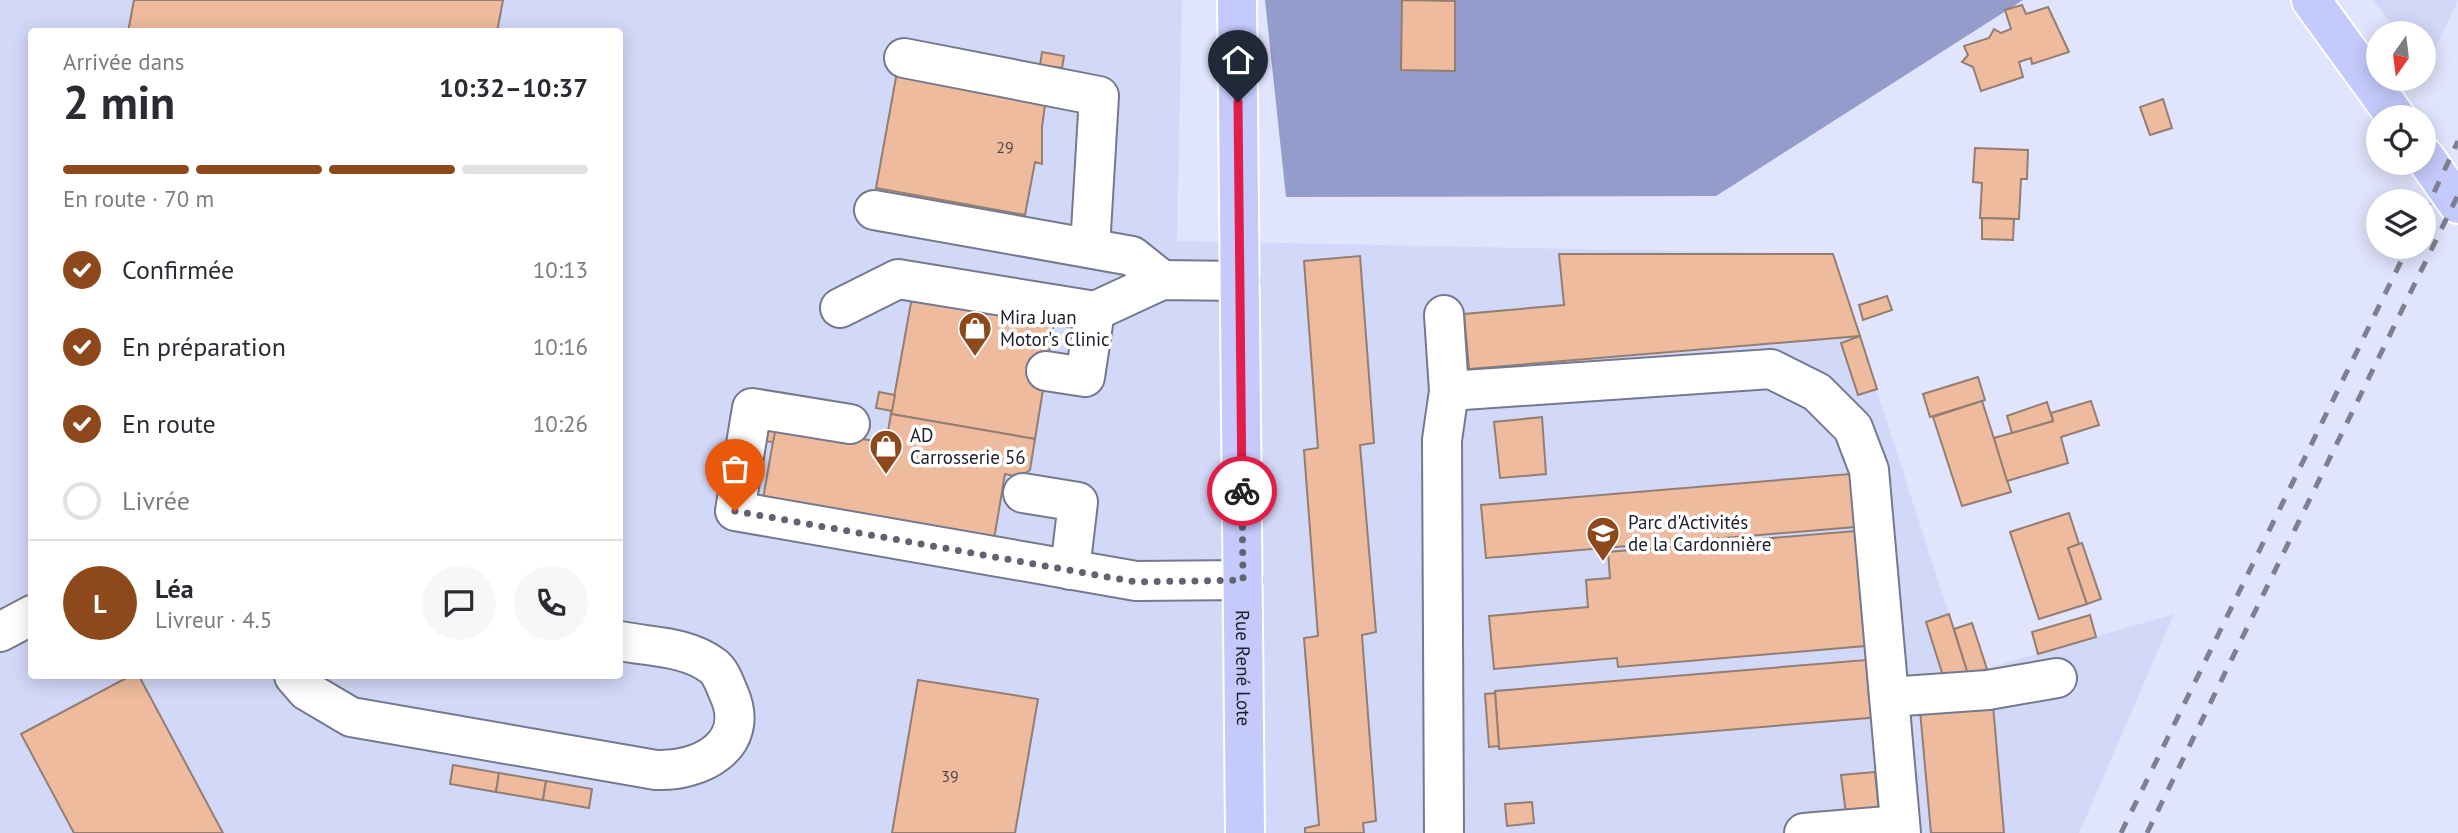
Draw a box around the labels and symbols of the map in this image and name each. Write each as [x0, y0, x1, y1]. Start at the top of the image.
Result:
north arrow [2366, 21, 2436, 91]
pin [1208, 30, 1268, 102]
house number: 29 [996, 137, 1014, 157]
place label: Mira Juan Motor's Clinic [1000, 305, 1110, 351]
shop icon: Mira Juan Motor's Clinic [956, 309, 994, 358]
place label: AD Carrosserie 56 [910, 423, 1026, 469]
shop icon: AD Carrosserie 56 [867, 427, 905, 476]
pin [705, 439, 765, 511]
courier [1207, 456, 1277, 526]
place label: Parc d'Activités de la Cardonnière [1628, 510, 1771, 556]
school or university icon: Parc d'Activités de la Cardonnière [1584, 514, 1622, 563]
street label: Rue René Lote [1231, 610, 1256, 726]
house number: 39 [941, 766, 959, 786]

